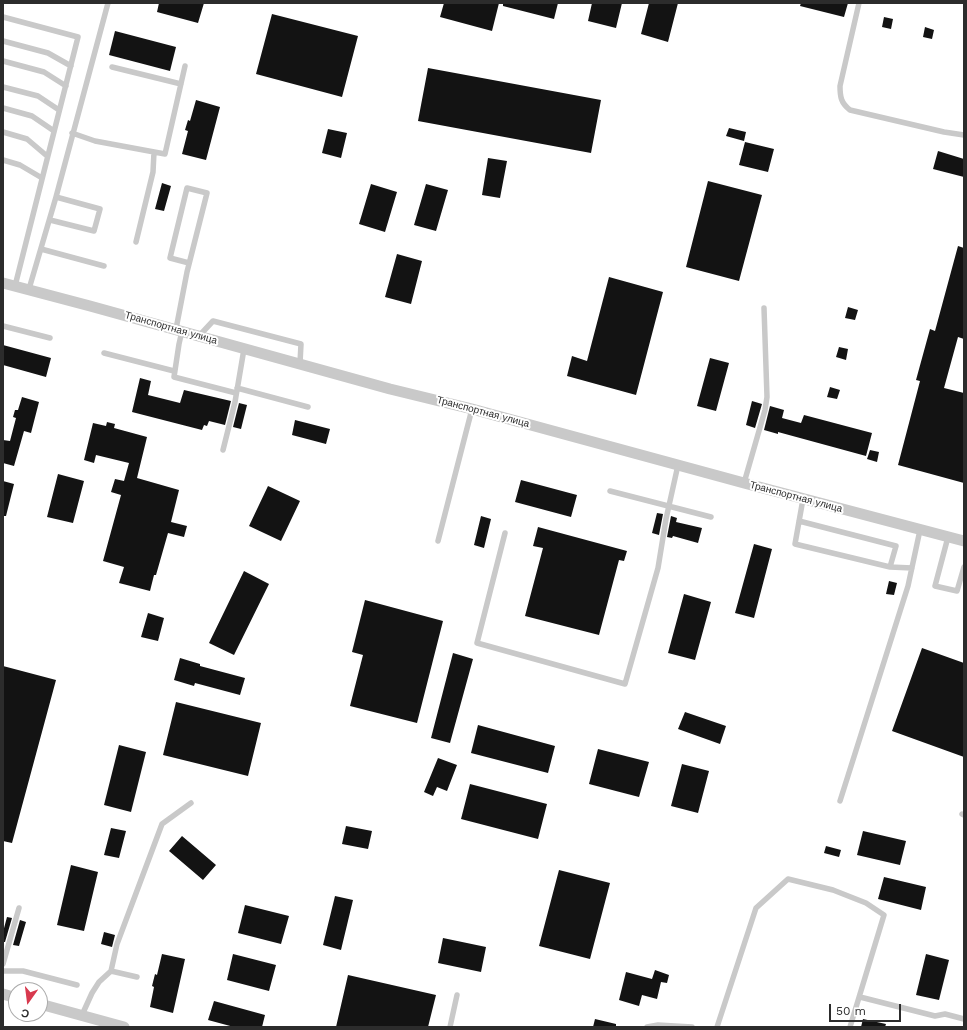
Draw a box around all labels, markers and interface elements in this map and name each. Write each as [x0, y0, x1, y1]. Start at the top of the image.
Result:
street label: Транспортная улица [123, 309, 219, 347]
street label: Транспортная улица [435, 394, 531, 430]
street label: Транспортная улица [748, 479, 844, 515]
north arrow [8, 982, 48, 1022]
scale bar [831, 996, 903, 1022]
text: 50 m [836, 1004, 866, 1018]
text: С [20, 1006, 31, 1020]

